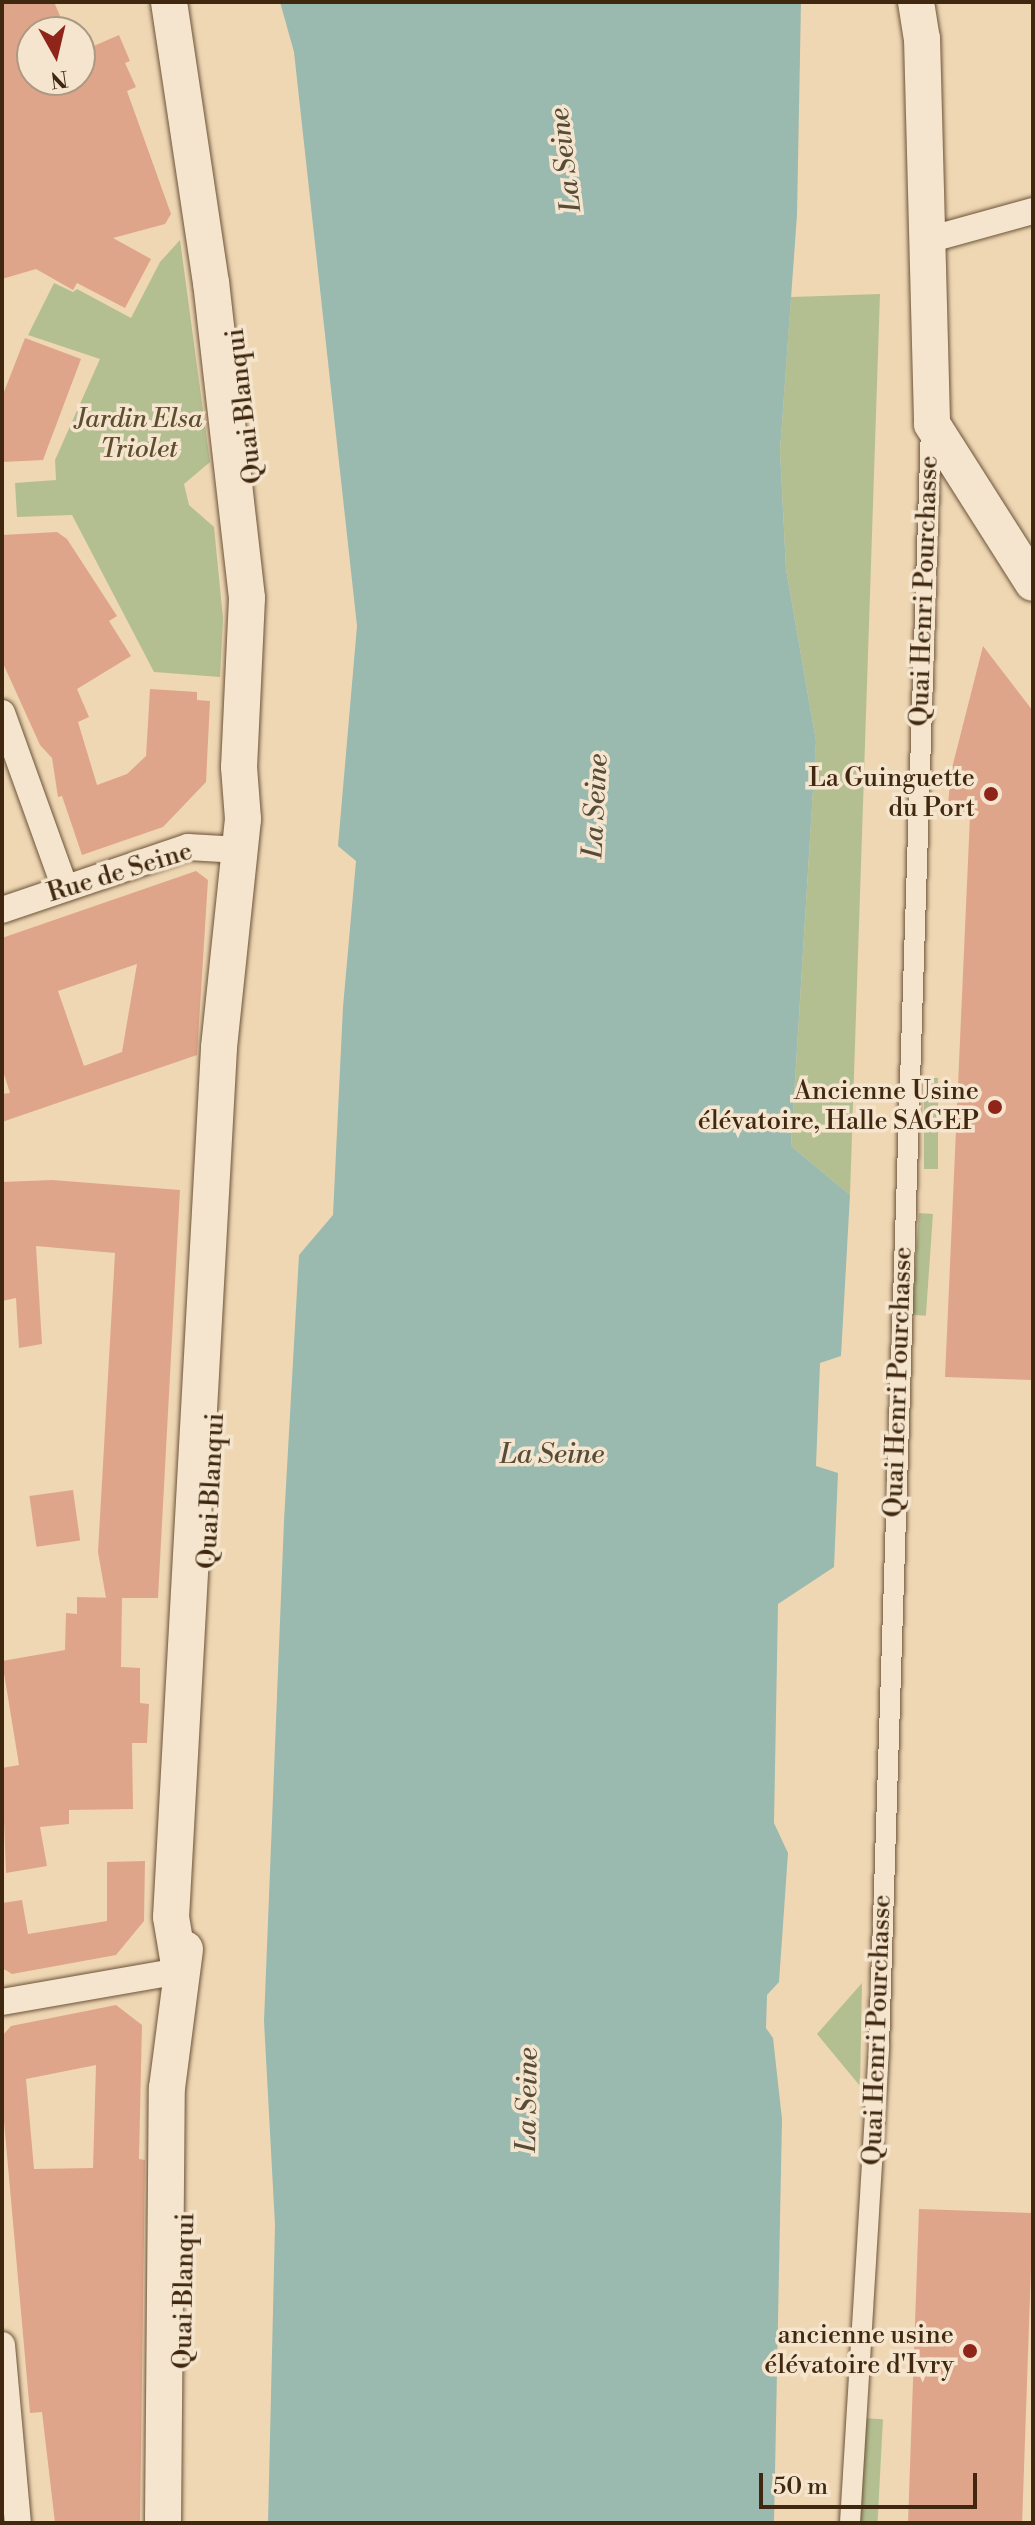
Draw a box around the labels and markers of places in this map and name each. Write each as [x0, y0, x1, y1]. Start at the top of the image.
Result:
place label: La Guinguette du Port [808, 763, 975, 824]
marker: La Guinguette du Port [982, 785, 1000, 803]
place label: Ancienne Usine élévatoire, Halle SAGEP [698, 1076, 979, 1138]
marker: Ancienne Usine élévatoire, Halle SAGEP [986, 1098, 1004, 1116]
place label: ancienne usine élévatoire d'Ivry [764, 2320, 954, 2382]
marker: ancienne usine élévatoire d'Ivry [961, 2342, 979, 2360]

